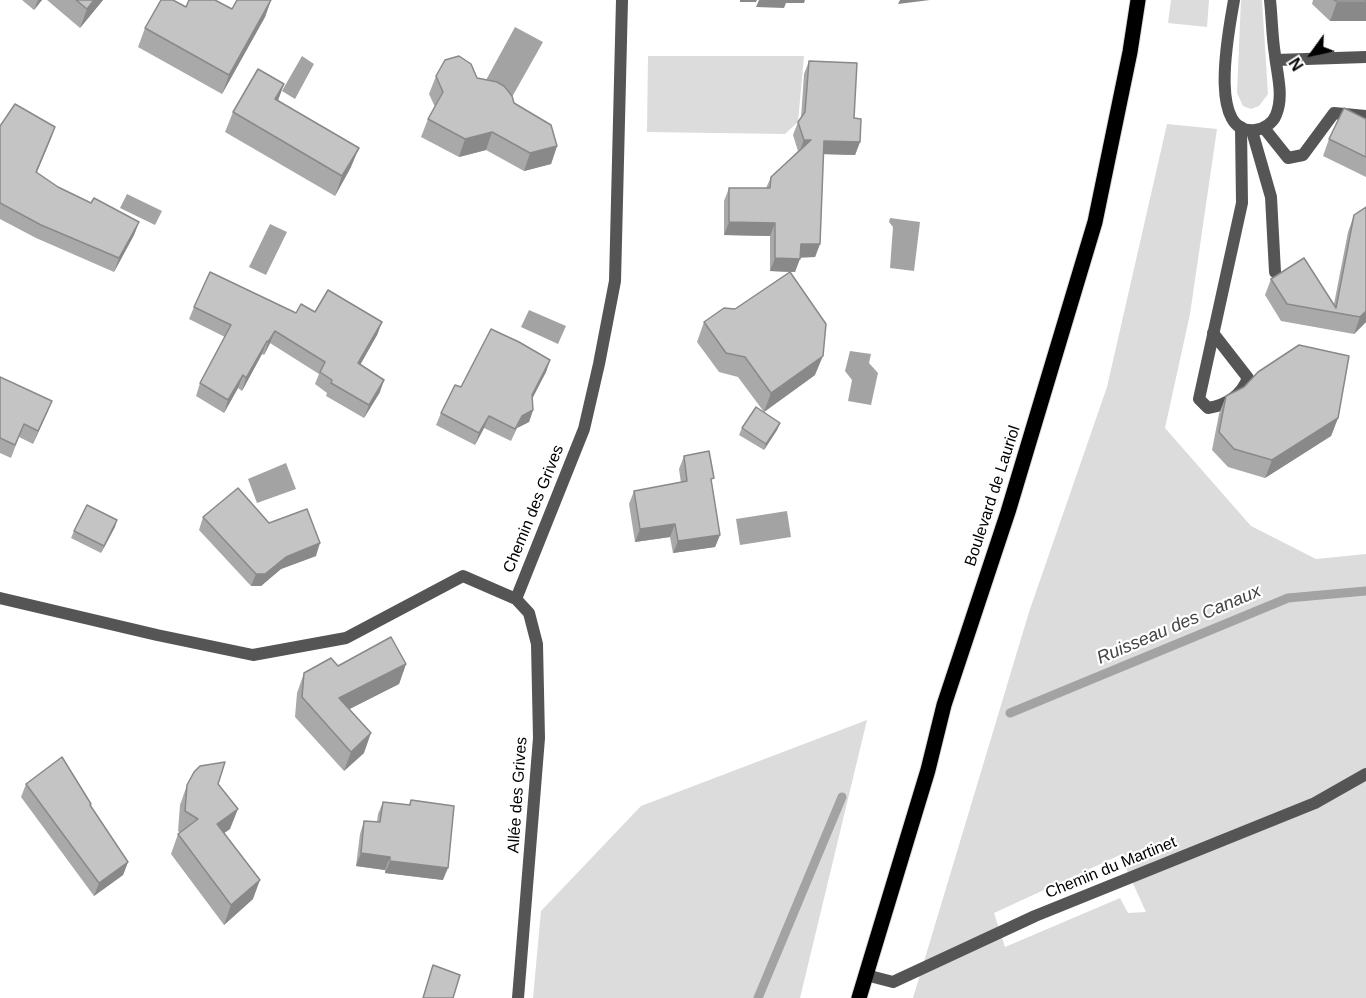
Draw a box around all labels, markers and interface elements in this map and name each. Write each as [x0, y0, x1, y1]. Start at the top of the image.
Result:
north arrow [1282, 24, 1342, 84]
text: N [1286, 55, 1307, 74]
street label: Boulevard de Lauriol [961, 423, 1025, 569]
street label: Chemin des Grives [500, 442, 568, 576]
water label: Ruisseau des Canaux [1094, 581, 1264, 669]
street label: Allée des Grives [504, 736, 532, 854]
street label: Chemin du Martinet [1043, 833, 1179, 903]

